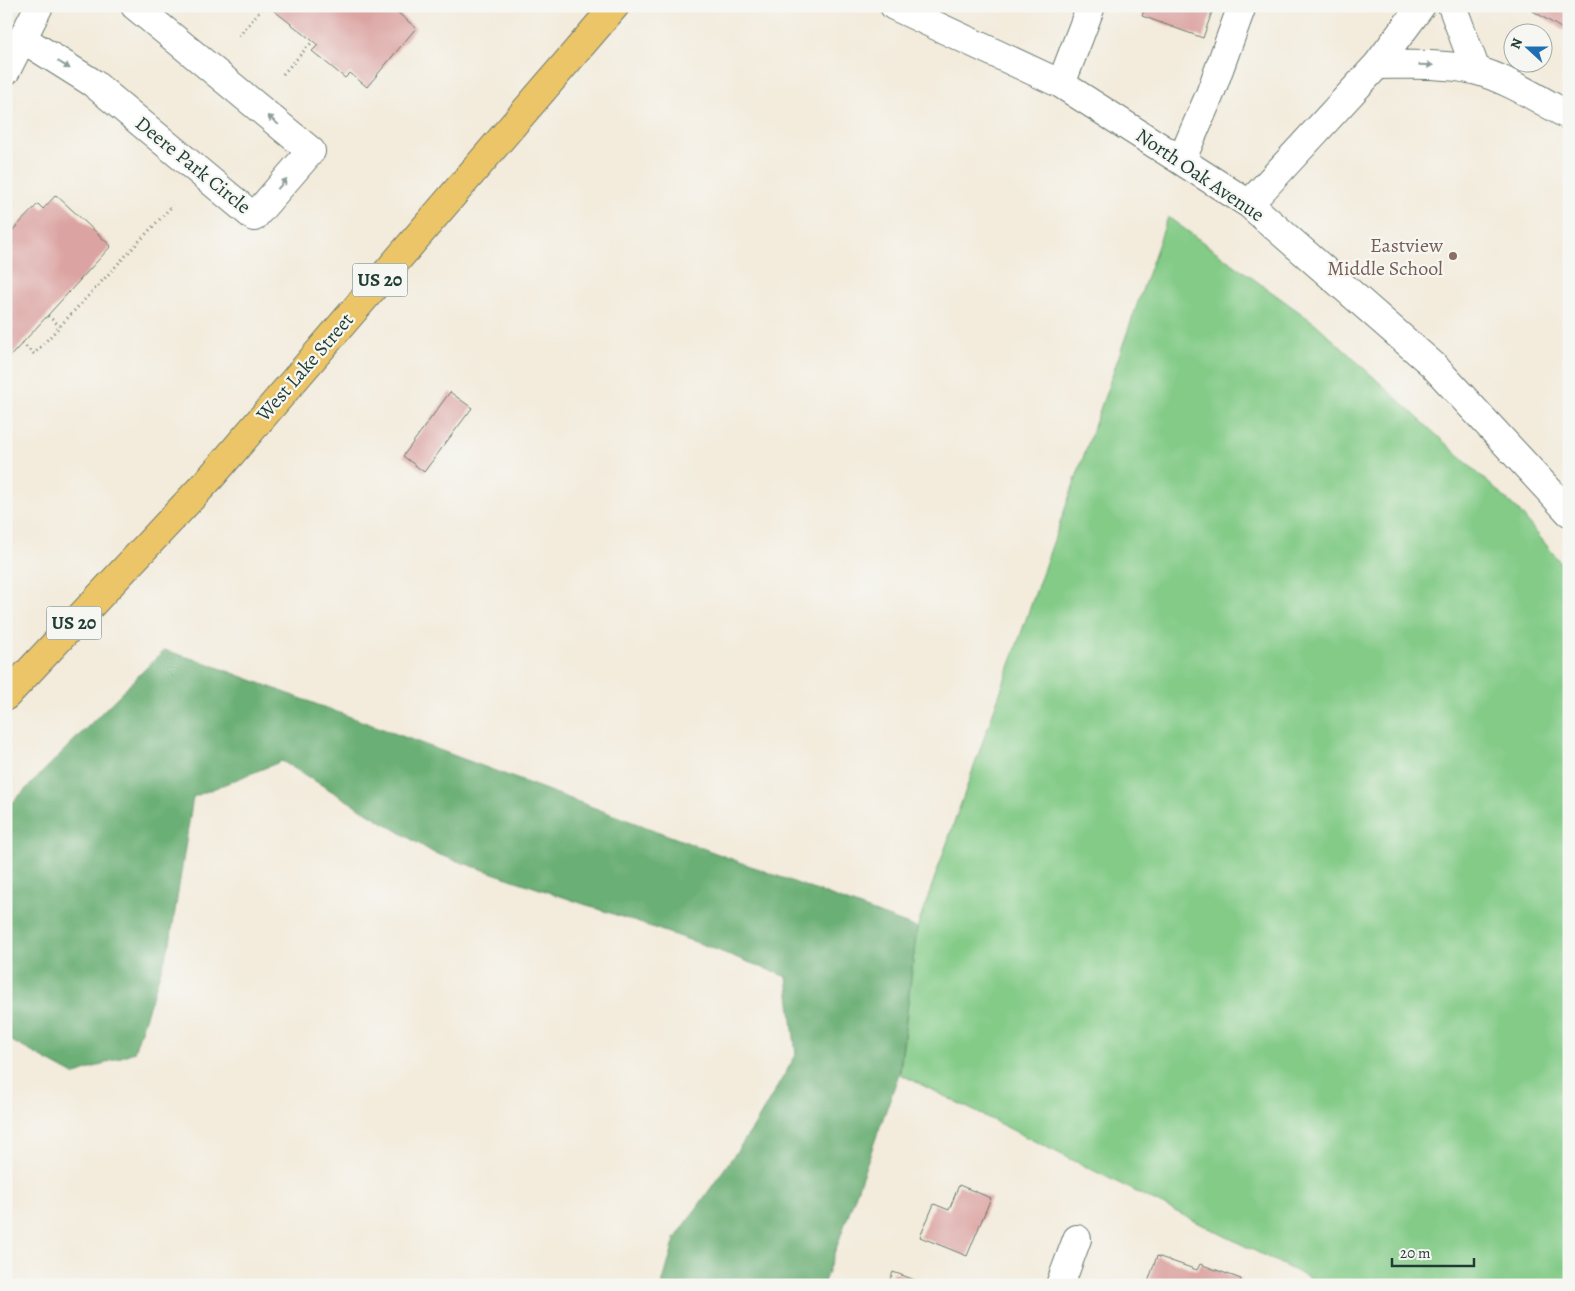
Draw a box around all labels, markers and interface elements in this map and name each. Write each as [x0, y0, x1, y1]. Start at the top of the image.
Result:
north arrow [1502, 22, 1552, 72]
text: N [1506, 35, 1527, 52]
one-way arrow [58, 61, 71, 70]
one-way arrow [1418, 62, 1434, 70]
street label: Deere Park Circle [130, 110, 256, 220]
one-way arrow [267, 115, 280, 126]
street label: North Oak Avenue [1130, 122, 1270, 228]
one-way arrow [277, 178, 288, 191]
place label: Eastview Middle School [1327, 232, 1444, 282]
marker: Eastview Middle School [1447, 250, 1459, 262]
road number: US 20 [352, 264, 408, 296]
street label: West Lake Street [250, 307, 360, 428]
road number: US 20 [46, 606, 102, 640]
scale bar [1392, 1236, 1475, 1268]
text: 20 m [1400, 1243, 1431, 1263]

